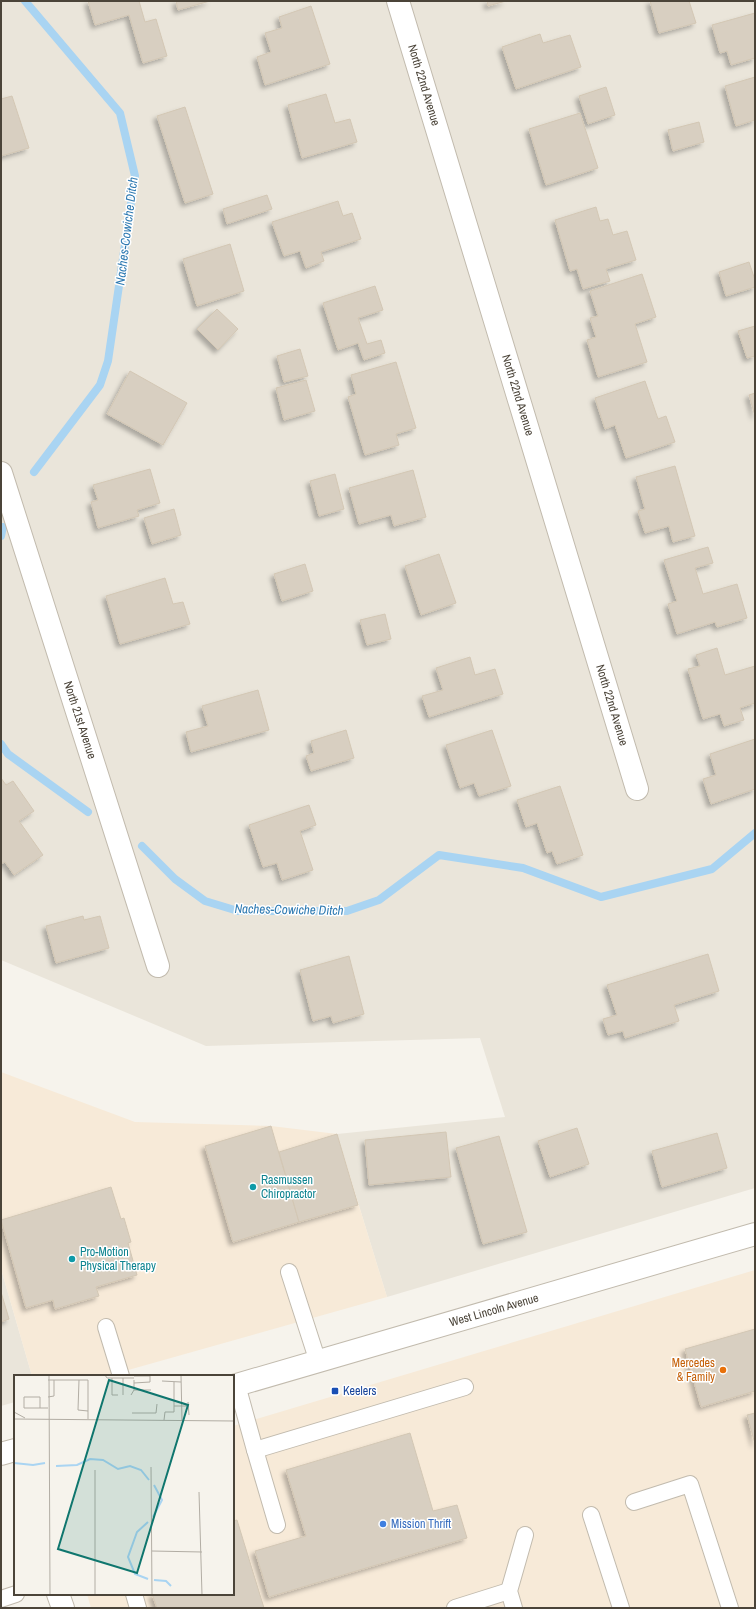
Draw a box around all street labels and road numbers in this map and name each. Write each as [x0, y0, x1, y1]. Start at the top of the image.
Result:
street label: North 22nd Avenue [404, 42, 444, 128]
street label: North 22nd Avenue [498, 352, 538, 438]
street label: North 22nd Avenue [592, 662, 632, 748]
street label: North 21st Avenue [60, 679, 100, 761]
street label: West Lincoln Avenue [448, 1290, 540, 1330]

